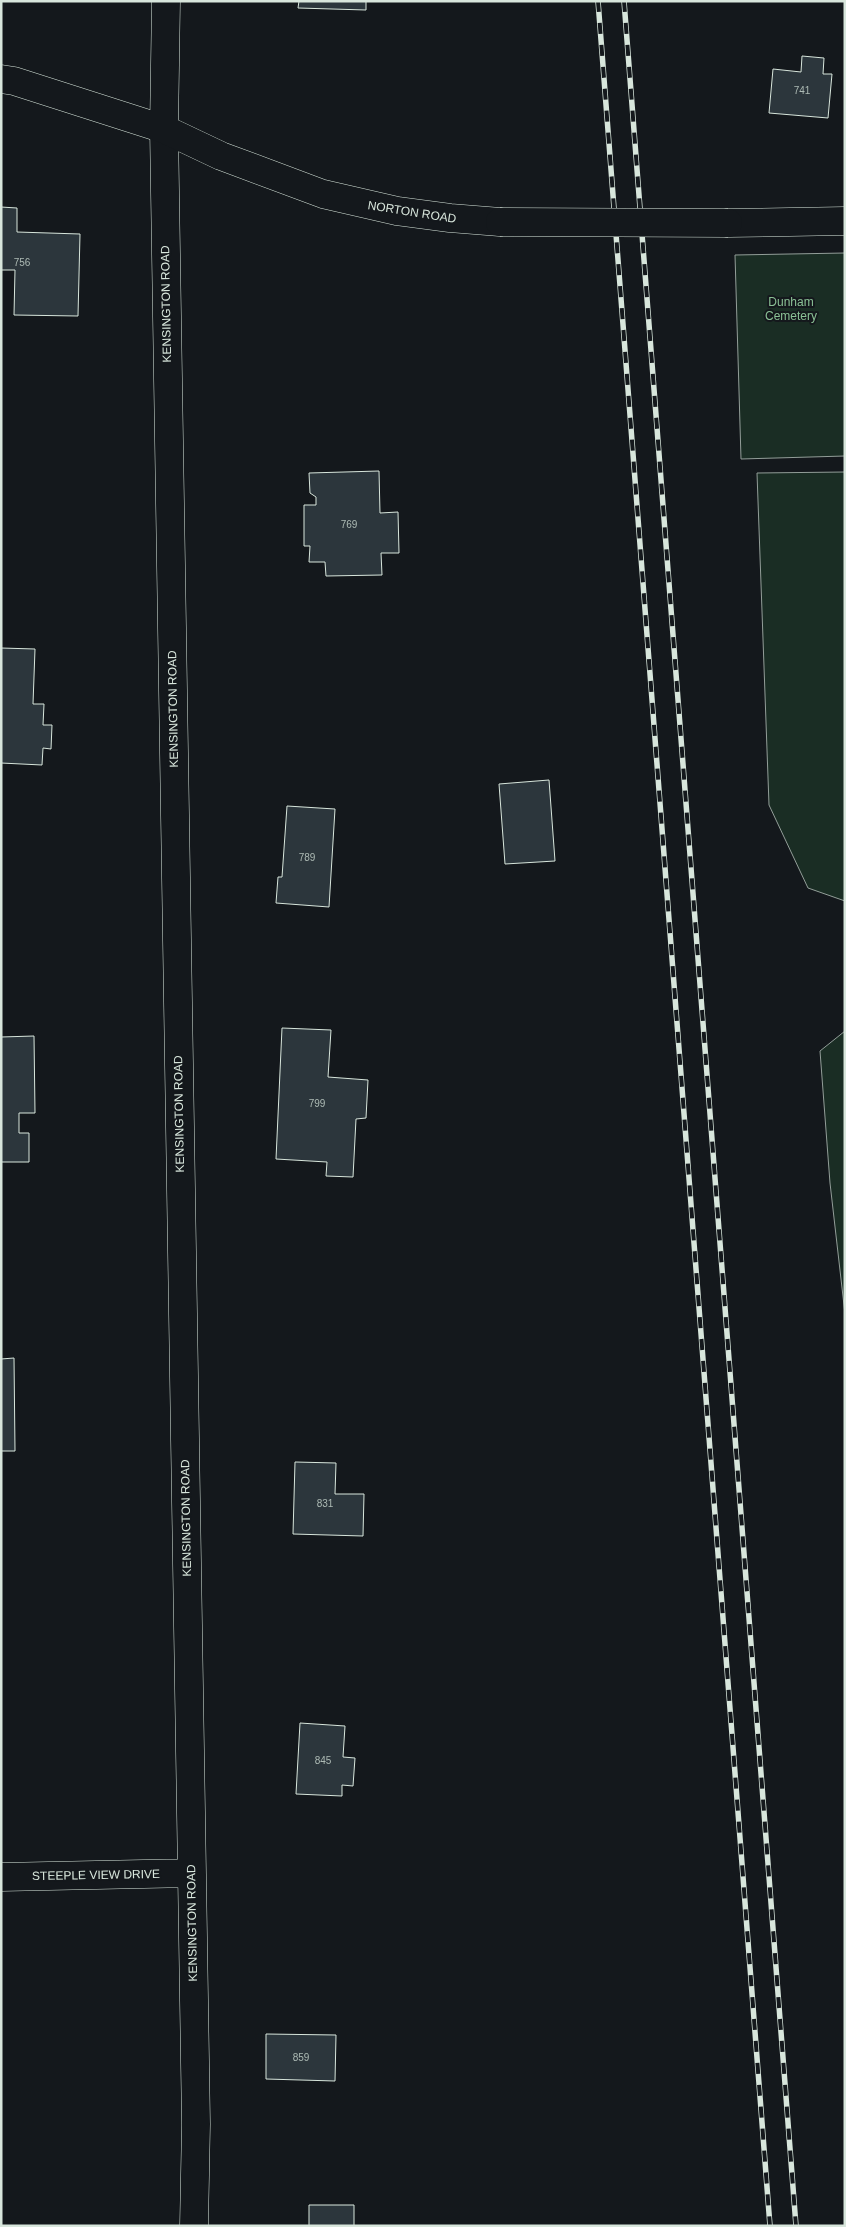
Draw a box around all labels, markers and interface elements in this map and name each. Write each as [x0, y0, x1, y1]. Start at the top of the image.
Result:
house number: 741 [794, 85, 811, 96]
street label: NORTON ROAD [367, 198, 458, 226]
street label: KENSINGTON ROAD [158, 245, 174, 363]
house number: 756 [14, 257, 31, 268]
park label: Dunham Cemetery [765, 295, 817, 323]
house number: 769 [341, 519, 358, 530]
street label: KENSINGTON ROAD [165, 650, 181, 768]
house number: 789 [299, 852, 316, 863]
street label: KENSINGTON ROAD [171, 1055, 187, 1173]
house number: 799 [309, 1098, 326, 1109]
street label: KENSINGTON ROAD [178, 1459, 194, 1577]
house number: 831 [317, 1498, 334, 1509]
house number: 845 [315, 1755, 332, 1766]
street label: KENSINGTON ROAD [184, 1864, 200, 1982]
street label: STEEPLE VIEW DRIVE [32, 1867, 160, 1883]
house number: 859 [293, 2052, 310, 2063]

